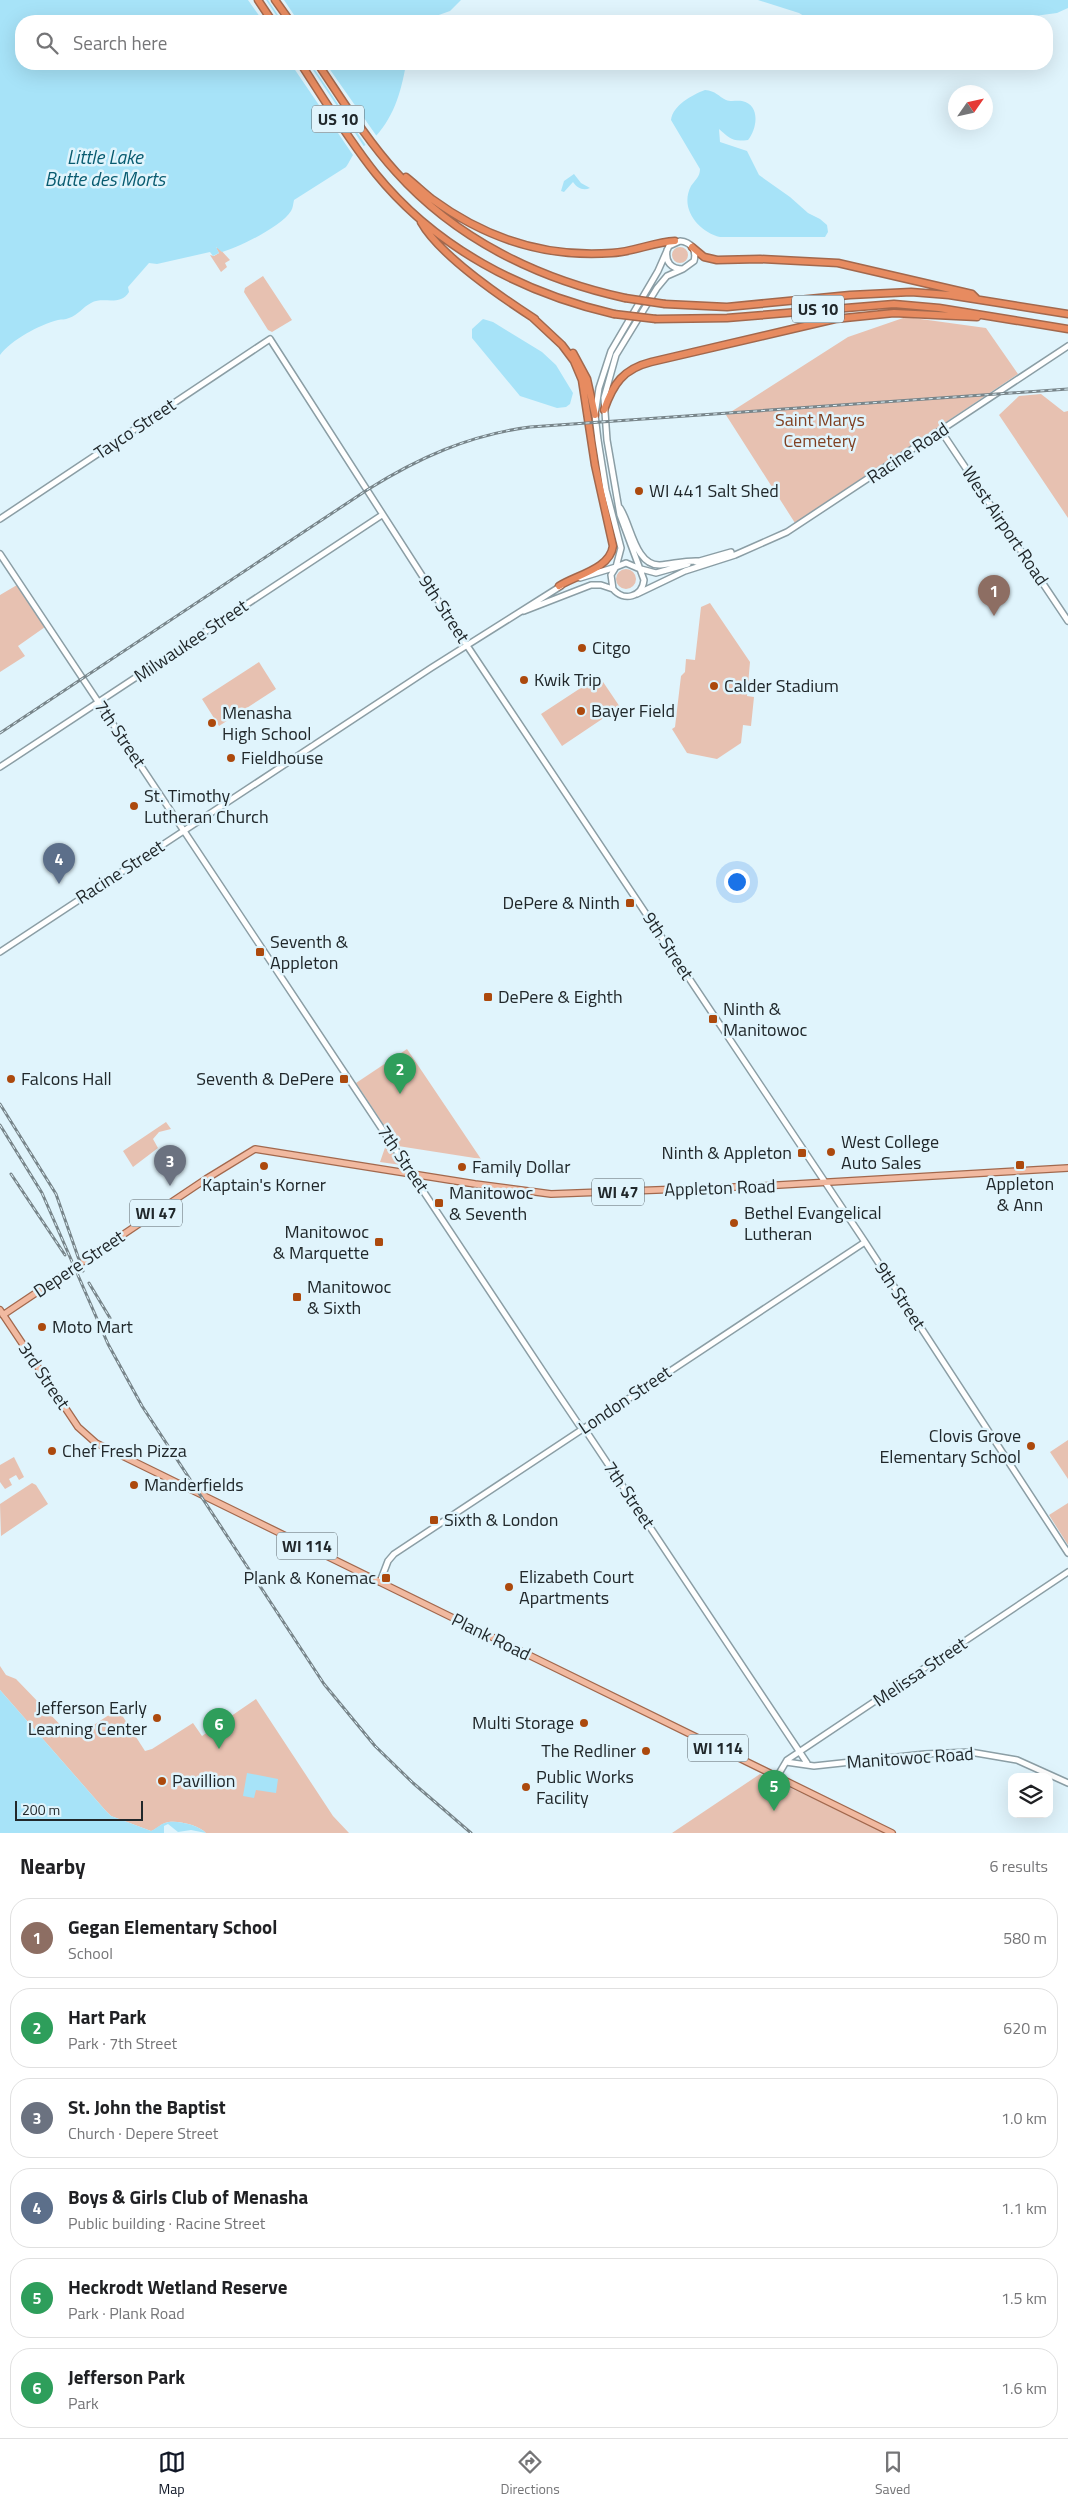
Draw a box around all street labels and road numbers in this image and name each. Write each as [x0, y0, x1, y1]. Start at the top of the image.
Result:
road number: US 10 [312, 106, 364, 132]
road number: US 10 [792, 296, 844, 322]
street label: Tayco Street [89, 391, 181, 466]
street label: Racine Road [861, 415, 954, 490]
street label: West Airport Road [955, 461, 1055, 591]
street label: 9th Street [412, 569, 477, 649]
street label: Milwaukee Street [128, 592, 254, 689]
street label: 7th Street [88, 694, 153, 774]
street label: Racine Street [70, 832, 170, 910]
street label: 9th Street [636, 906, 701, 986]
street label: 7th Street [371, 1119, 436, 1199]
street label: Appleton Road [664, 1172, 776, 1203]
road number: WI 47 [592, 1178, 644, 1206]
road number: WI 47 [130, 1200, 182, 1226]
street label: Depere Street [28, 1223, 130, 1304]
street label: 9th Street [868, 1256, 933, 1336]
street label: 3rd Street [12, 1337, 77, 1415]
street label: London Street [573, 1358, 677, 1441]
street label: 7th Street [597, 1455, 662, 1535]
road number: WI 114 [277, 1532, 337, 1560]
street label: Plank Road [447, 1606, 535, 1667]
street label: Melissa Street [867, 1630, 973, 1713]
road number: WI 114 [688, 1735, 748, 1762]
street label: Manitowoc Road [845, 1740, 974, 1775]

